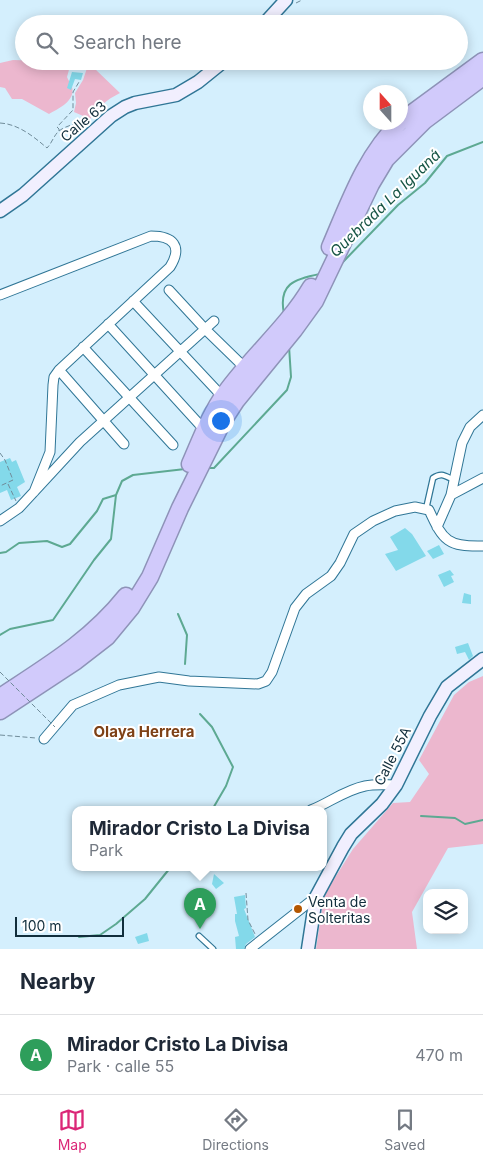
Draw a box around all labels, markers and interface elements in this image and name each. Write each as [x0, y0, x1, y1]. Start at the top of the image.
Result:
search box [15, 15, 468, 70]
icon: search [33, 29, 61, 57]
text: Search here [73, 31, 182, 54]
north arrow [363, 85, 408, 130]
street label: Calle 63 [57, 97, 109, 145]
water label: Quebrada La Iguaná [326, 145, 444, 261]
your location [208, 408, 234, 434]
district label: Olaya Herrera [94, 722, 194, 741]
street label: Calle 55A [370, 723, 414, 788]
popup [72, 806, 327, 871]
text: Mirador Cristo La Divisa [89, 817, 310, 840]
text: Park [89, 840, 123, 860]
pin: A [184, 888, 216, 929]
map controls [423, 889, 468, 934]
button: layers [423, 889, 468, 934]
place label: Venta de Solteritas [308, 893, 370, 926]
marker: Venta de Solteritas [292, 903, 304, 915]
scale bar [15, 914, 124, 937]
text: 100 m [22, 917, 62, 934]
text: Nearby [20, 969, 95, 994]
text: Mirador Cristo La Divisa [67, 1033, 288, 1056]
text: A [30, 1045, 42, 1065]
text: 470 m [415, 1045, 463, 1065]
text: Park · calle 55 [67, 1056, 174, 1076]
tab: Map [58, 1106, 87, 1153]
tab: Directions [202, 1106, 269, 1153]
tab: Saved [384, 1106, 425, 1153]

